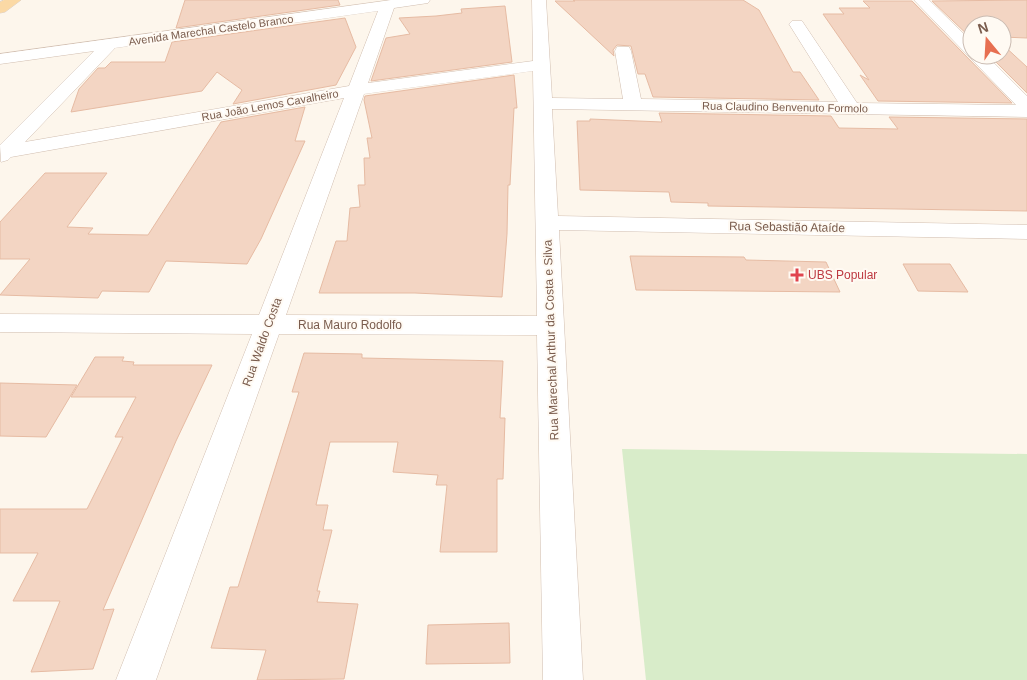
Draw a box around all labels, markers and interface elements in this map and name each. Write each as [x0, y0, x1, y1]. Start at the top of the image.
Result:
street label: Avenida Marechal Castelo Branco [128, 12, 294, 48]
north arrow [962, 15, 1012, 65]
text: N [976, 18, 990, 37]
street label: Rua João Lemos Cavalheiro [201, 87, 339, 123]
street label: Rua Claudino Benvenuto Formolo [702, 100, 868, 114]
street label: Rua Sebastião Ataíde [729, 219, 845, 235]
street label: Rua Marechal Arthur da Costa e Silva [540, 239, 561, 441]
marker: UBS Popular [790, 268, 804, 282]
place label: UBS Popular [808, 268, 877, 282]
street label: Rua Waldo Costa [239, 295, 285, 388]
street label: Rua Mauro Rodolfo [298, 318, 402, 332]

